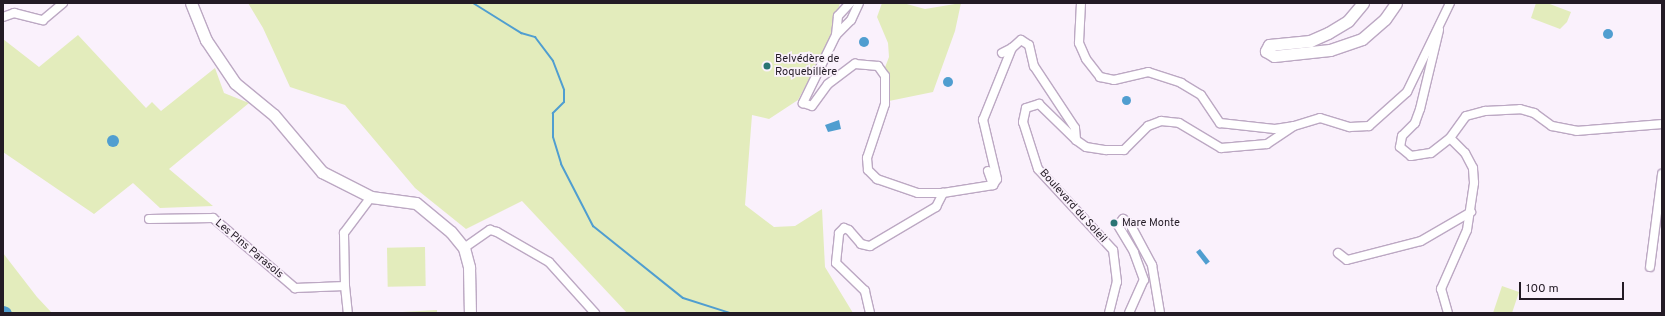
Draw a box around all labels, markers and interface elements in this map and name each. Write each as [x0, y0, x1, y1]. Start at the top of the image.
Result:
place label: Belvédère de Roquebillère [775, 53, 839, 79]
marker: Belvédère de Roquebillère [762, 61, 772, 71]
street label: Boulevard du Soleil [1037, 167, 1109, 245]
place label: Mare Monte [1122, 216, 1180, 230]
street label: Les Pins Parasols [212, 217, 286, 281]
marker: Mare Monte [1109, 218, 1119, 228]
scale bar [1521, 274, 1626, 300]
text: 100 m [1526, 281, 1559, 297]

